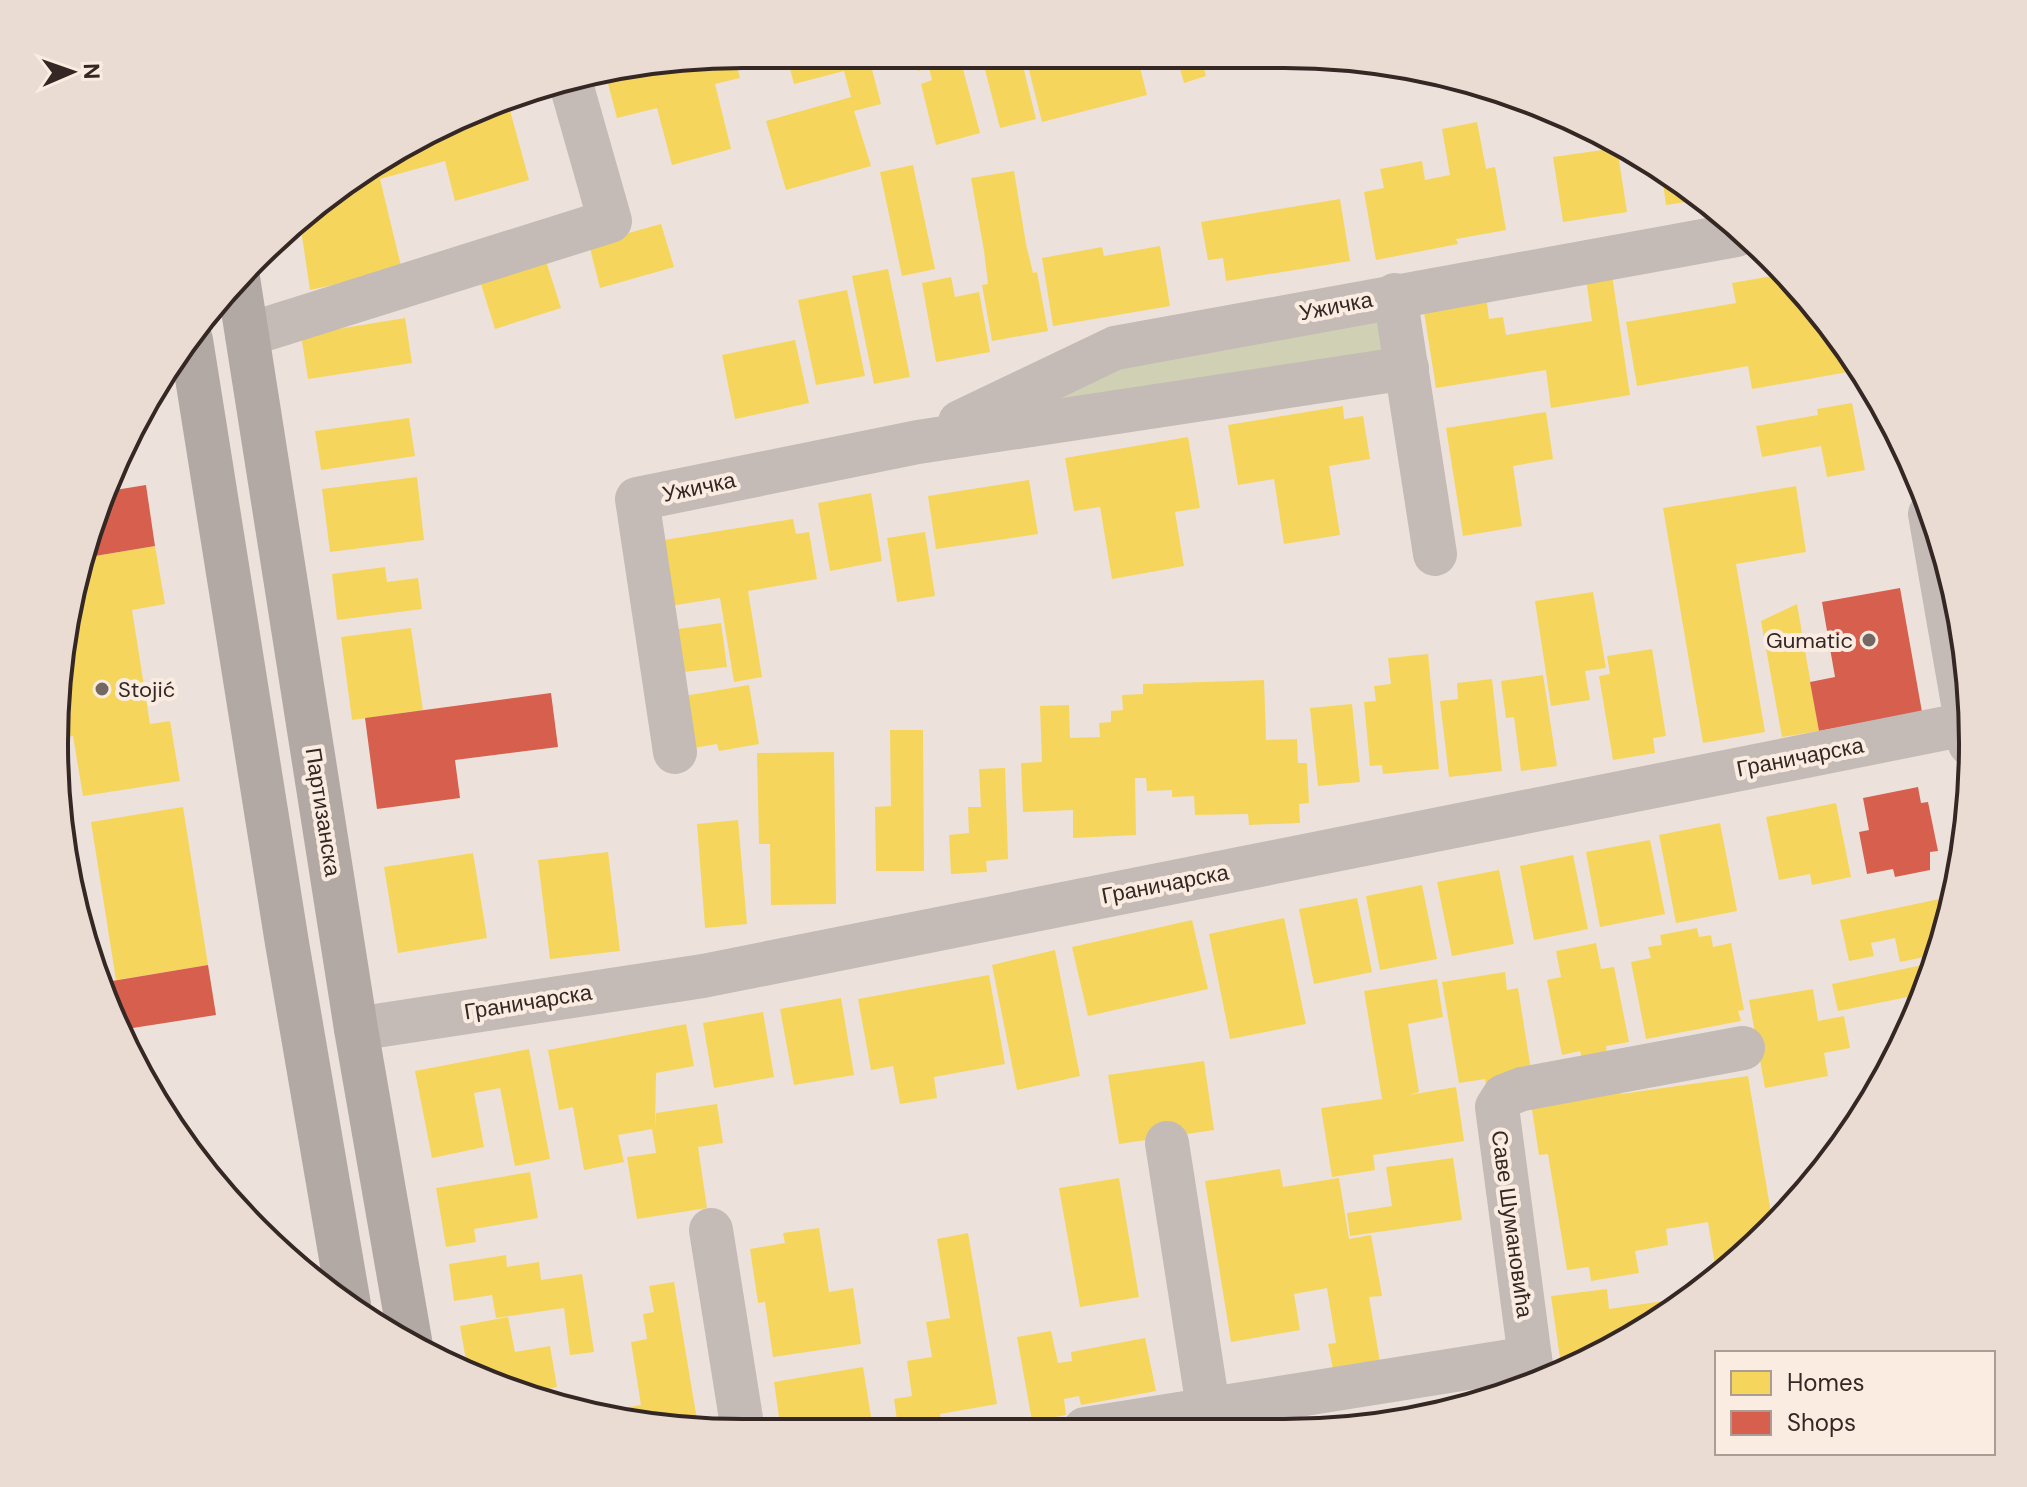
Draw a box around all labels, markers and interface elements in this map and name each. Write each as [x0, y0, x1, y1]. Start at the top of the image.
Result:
north arrow [32, 32, 112, 112]
text: N [77, 63, 106, 80]
street label: Ужичка [1297, 285, 1376, 327]
street label: Ужичка [660, 465, 739, 509]
place label: Gumatic [1766, 626, 1853, 655]
marker: Gumatic [1860, 631, 1878, 649]
place label: Stojić [118, 675, 175, 704]
marker: Stojić [93, 680, 111, 698]
street label: Граничарска [1734, 730, 1867, 784]
street label: Партизанска [299, 746, 348, 879]
street label: Граничарска [1099, 857, 1232, 911]
street label: Граничарска [462, 977, 595, 1026]
street label: Саве Шумановића [1484, 1128, 1540, 1320]
legend [1715, 1351, 1995, 1455]
text: Homes [1787, 1367, 1865, 1398]
text: Shops [1787, 1407, 1856, 1438]

